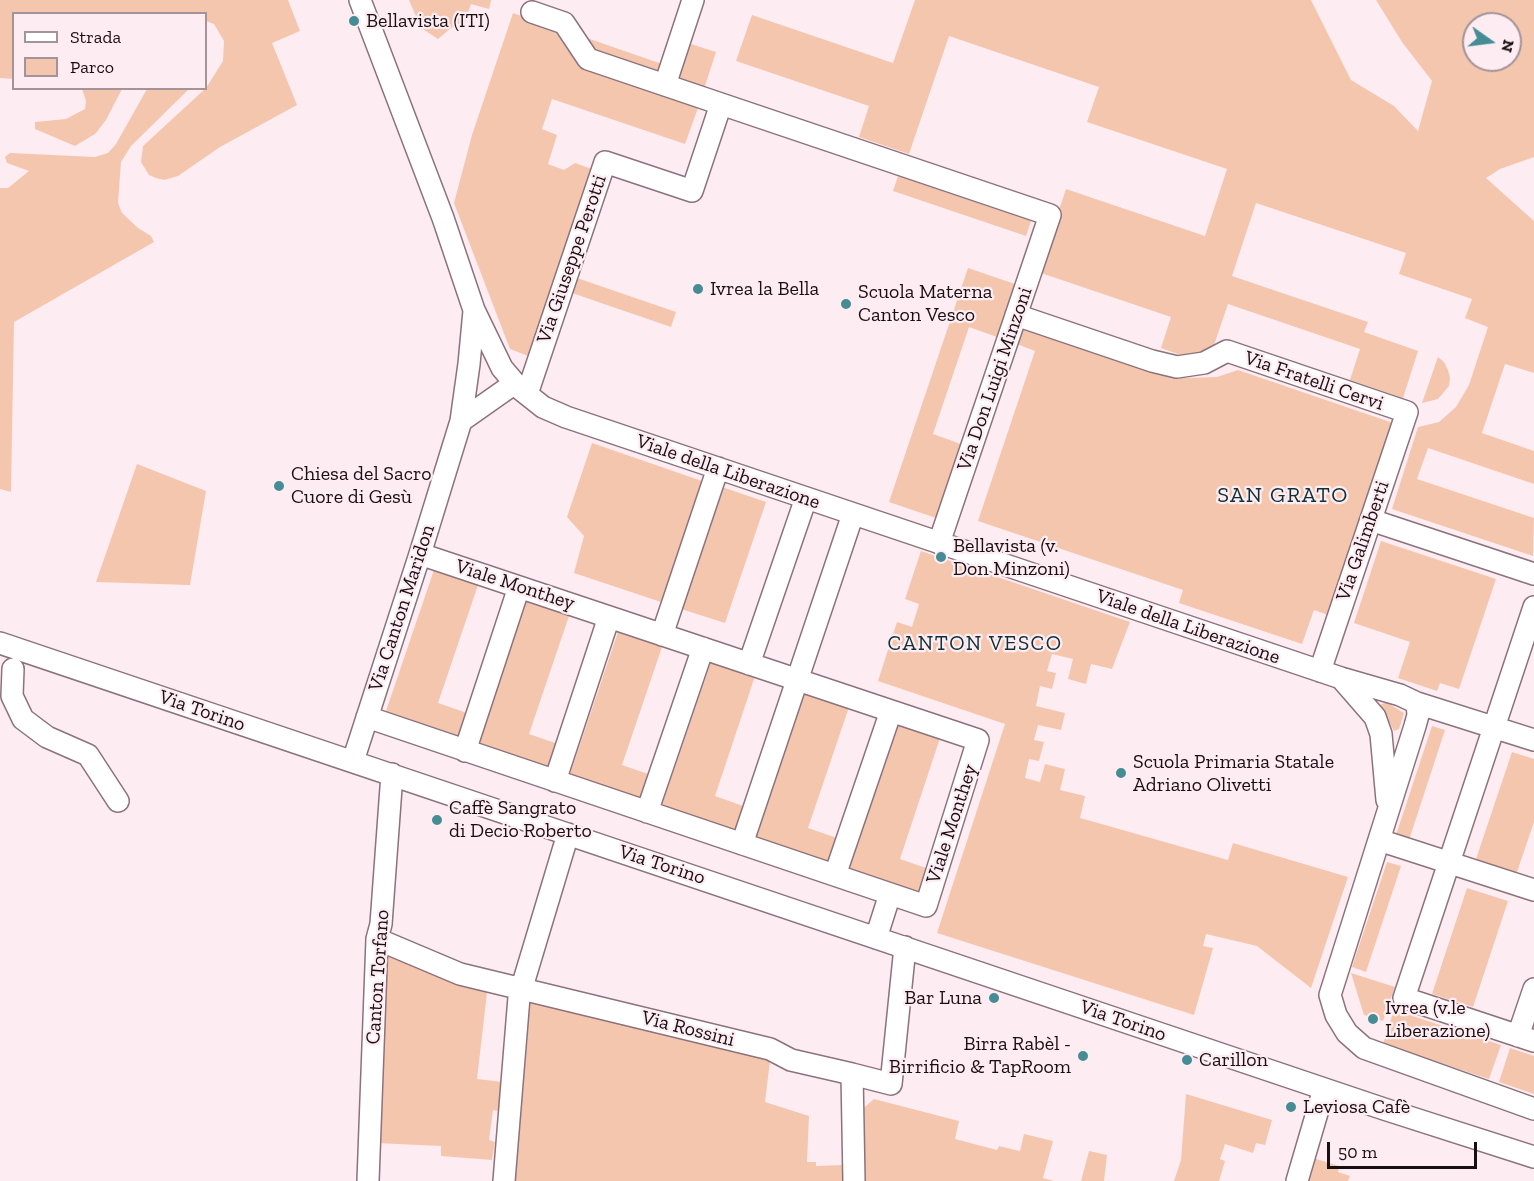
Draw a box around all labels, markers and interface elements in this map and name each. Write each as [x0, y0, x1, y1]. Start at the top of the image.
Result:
place label: Bellavista (ITI) [366, 9, 490, 33]
legend [12, 12, 207, 90]
north arrow [1462, 12, 1522, 72]
marker: Bellavista (ITI) [347, 14, 361, 28]
text: Strada [70, 26, 121, 48]
text: N [1497, 38, 1519, 54]
text: Parco [70, 56, 114, 78]
street label: Via Giuseppe Perotti [532, 172, 612, 346]
place label: Ivrea la Bella [710, 277, 819, 301]
place label: Scuola Materna Canton Vesco [858, 280, 992, 327]
marker: Ivrea la Bella [691, 282, 705, 296]
street label: Via Don Luigi Minzoni [952, 284, 1038, 474]
marker: Scuola Materna Canton Vesco [839, 297, 853, 311]
street label: Via Fratelli Cervi [1241, 346, 1387, 416]
street label: Viale della Liberazione [633, 429, 823, 515]
place label: Chiesa del Sacro Cuore di Gesù [291, 462, 432, 509]
street label: Via Galimberti [1331, 478, 1395, 604]
marker: Chiesa del Sacro Cuore di Gesù [272, 479, 286, 493]
district label: SAN GRATO [1217, 483, 1349, 509]
street label: Via Canton Maridon [364, 522, 440, 694]
place label: Bellavista (v. Don Minzoni) [953, 534, 1070, 581]
marker: Bellavista (v. Don Minzoni) [934, 550, 948, 564]
street label: Viale Monthey [452, 554, 578, 616]
street label: Viale della Liberazione [1093, 584, 1283, 670]
district label: CANTON VESCO [888, 631, 1062, 657]
street label: Via Torino [156, 685, 248, 737]
place label: Scuola Primaria Statale Adriano Olivetti [1133, 750, 1334, 797]
street label: Viale Monthey [921, 761, 983, 887]
marker: Scuola Primaria Statale Adriano Olivetti [1114, 766, 1128, 780]
place label: Caffè Sangrato di Decio Roberto [449, 796, 592, 843]
marker: Caffè Sangrato di Decio Roberto [430, 813, 444, 827]
street label: Via Torino [616, 840, 708, 890]
street label: Canton Torfano [361, 909, 395, 1045]
place label: Bar Luna [904, 986, 982, 1010]
marker: Bar Luna [987, 991, 1001, 1005]
street label: Via Torino [1077, 995, 1169, 1047]
place label: Ivrea (v.le Liberazione) [1385, 996, 1490, 1043]
street label: Via Rossini [639, 1006, 737, 1052]
marker: Ivrea (v.le Liberazione) [1366, 1012, 1380, 1026]
place label: Birra Rabèl - Birrificio & TapRoom [889, 1032, 1071, 1079]
place label: Carillon [1199, 1048, 1268, 1072]
marker: Birra Rabèl - Birrificio & TapRoom [1076, 1049, 1090, 1063]
marker: Carillon [1180, 1053, 1194, 1067]
place label: Leviosa Cafè [1303, 1095, 1410, 1119]
marker: Leviosa Cafè [1284, 1100, 1298, 1114]
scale bar [1330, 1130, 1480, 1168]
text: 50 m [1338, 1141, 1377, 1163]

